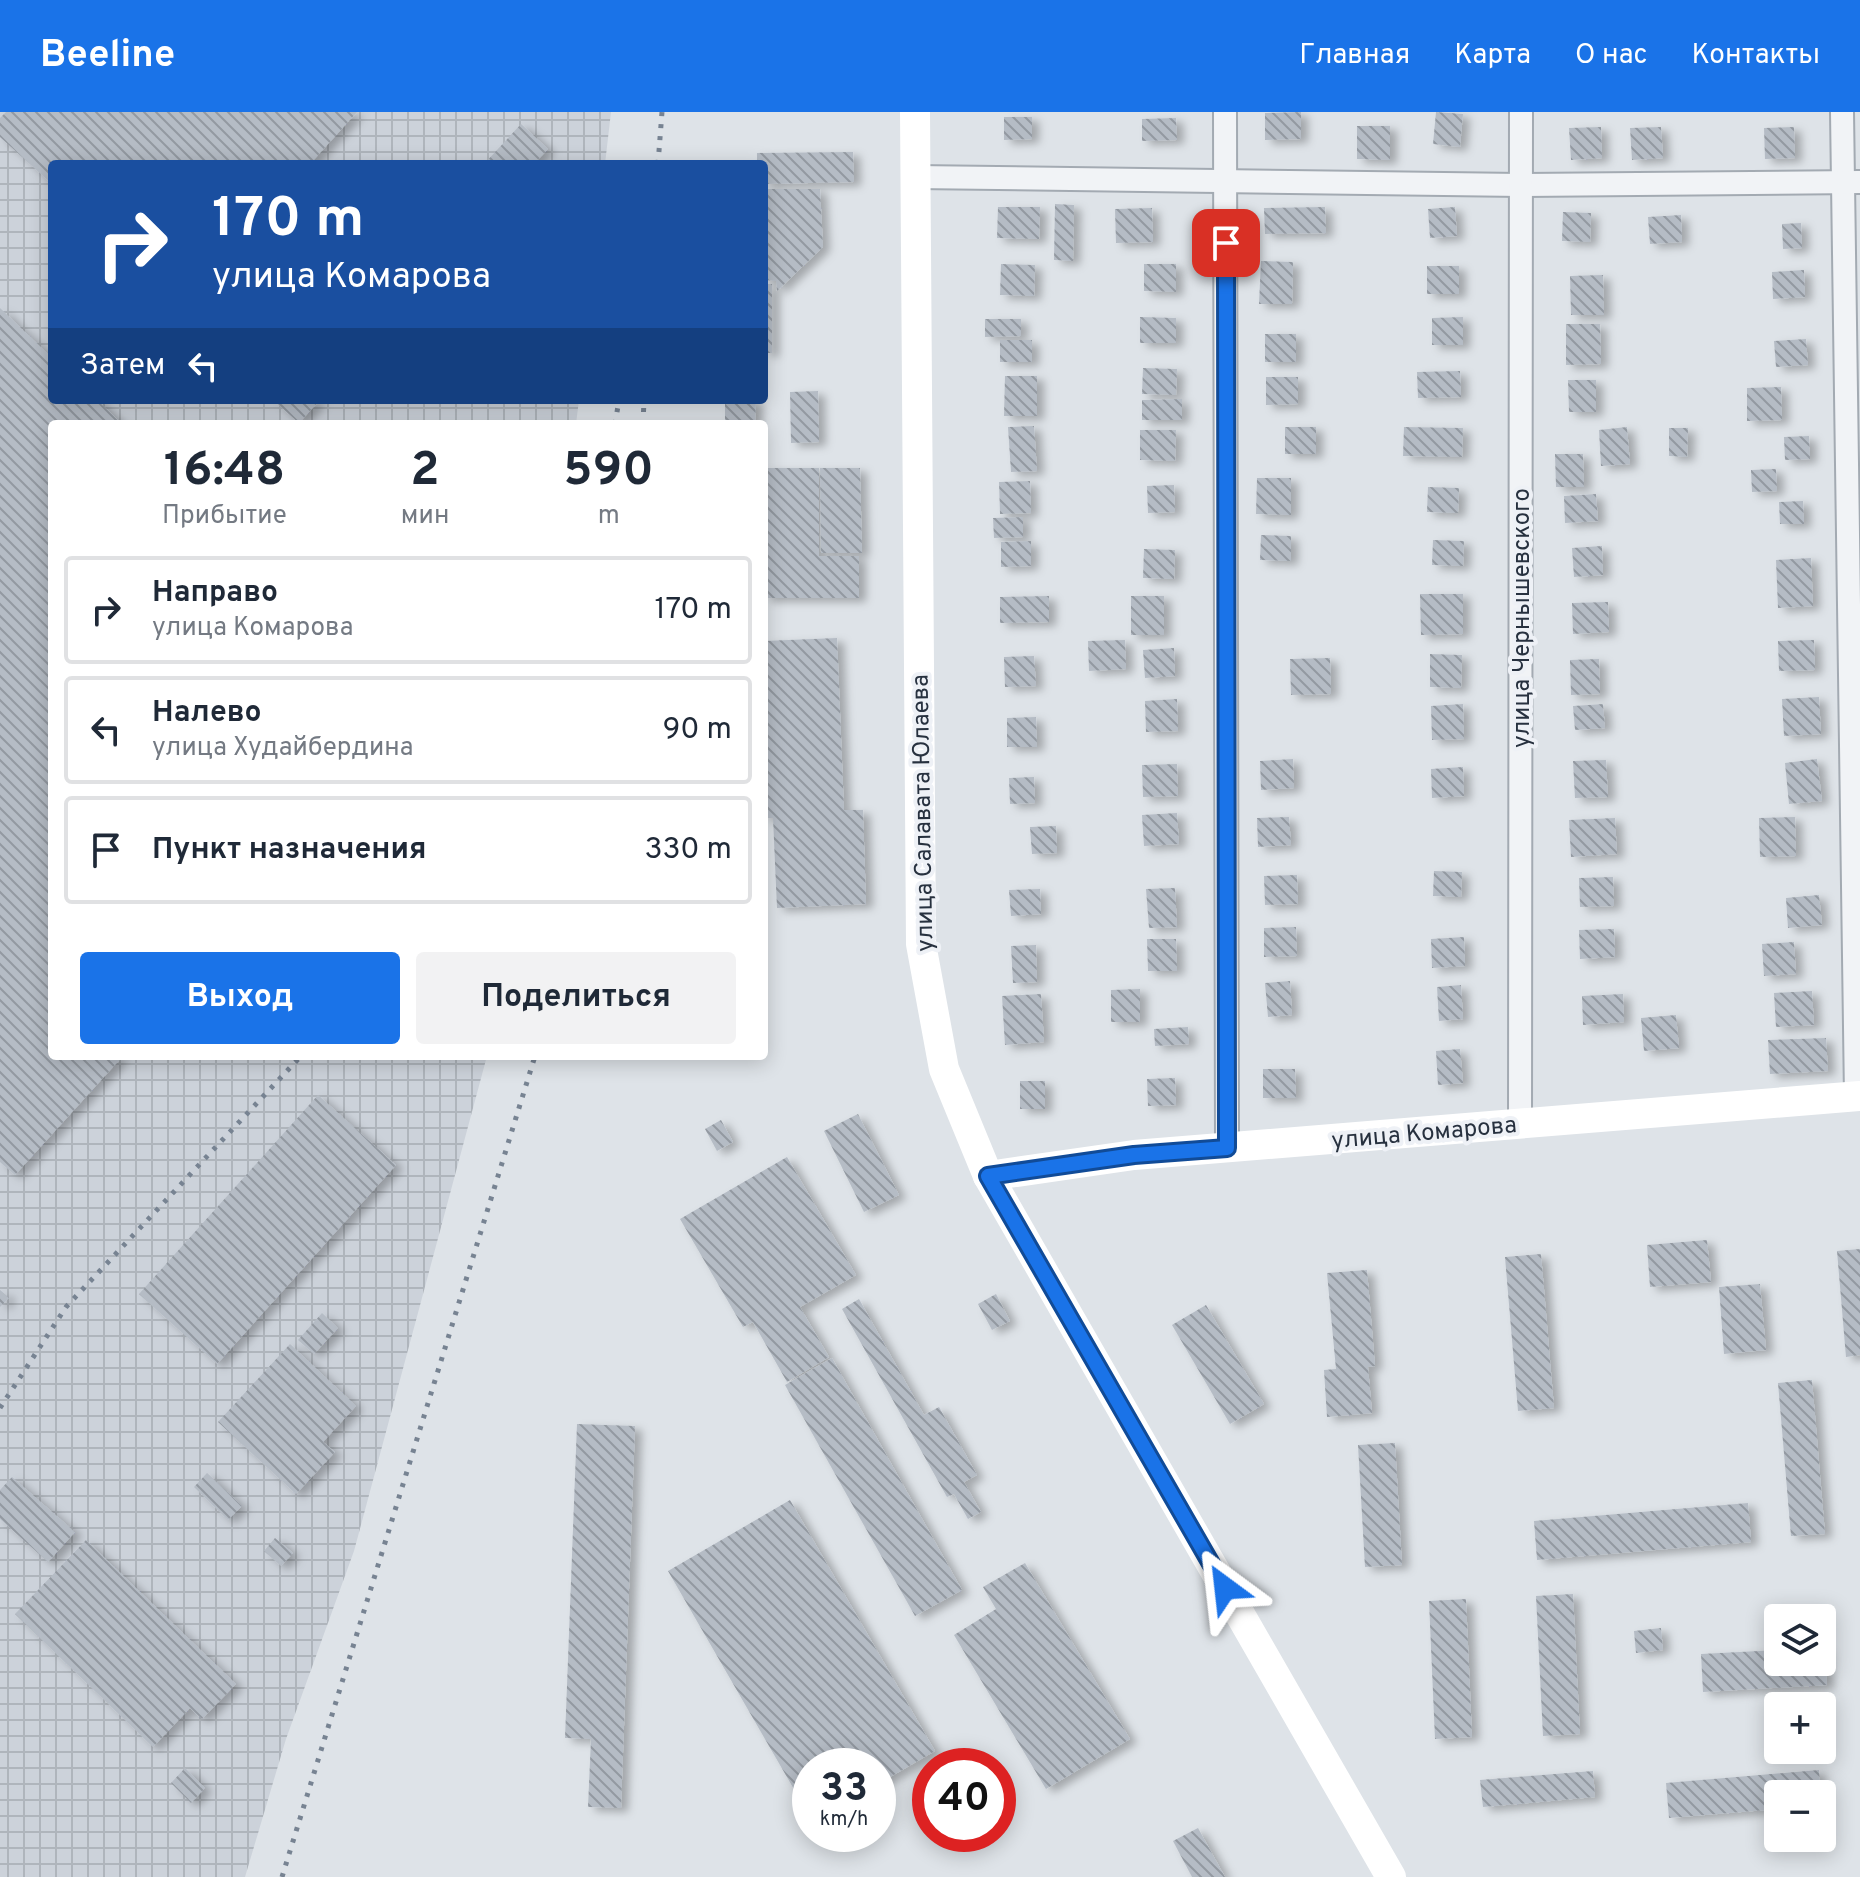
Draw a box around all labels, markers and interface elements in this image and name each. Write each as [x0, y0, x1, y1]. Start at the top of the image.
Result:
text: Beeline [40, 32, 175, 81]
text: Главная [1299, 38, 1410, 74]
text: Карта [1454, 38, 1531, 74]
text: О нас [1575, 38, 1648, 74]
text: Контакты [1692, 38, 1820, 74]
text: 170 m [212, 186, 364, 256]
icon: right [80, 192, 184, 296]
pin [1192, 209, 1260, 277]
icon: arrive [1204, 221, 1248, 265]
text: улица Комарова [212, 255, 491, 301]
icon: left [181, 344, 225, 388]
text: Затем [80, 348, 165, 385]
text: 16:48 [164, 442, 285, 502]
text: 2 [410, 442, 440, 502]
text: 590 [563, 442, 654, 502]
street label: улица Чернышевского [1508, 488, 1538, 748]
text: Прибытие [162, 500, 287, 533]
text: мин [401, 500, 449, 533]
text: m [598, 500, 620, 533]
text: Направо [152, 575, 278, 612]
icon: right [84, 588, 128, 632]
text: 170 m [654, 592, 732, 629]
text: улица Комарова [152, 612, 353, 645]
street label: улица Салавата Юлаева [907, 674, 941, 952]
text: Налево [152, 695, 261, 732]
icon: left [84, 708, 128, 752]
text: 90 m [663, 712, 732, 749]
text: улица Худайбердина [152, 732, 413, 765]
icon: arrive [84, 828, 128, 872]
text: Пункт назначения [152, 832, 426, 869]
text: 330 m [644, 832, 732, 869]
button: Выход [80, 952, 400, 1044]
button: Поделиться [416, 952, 736, 1044]
street label: улица Комарова [1330, 1111, 1518, 1157]
position arrow [1183, 1546, 1267, 1630]
map controls [1764, 1604, 1836, 1852]
button: layers [1764, 1604, 1836, 1676]
button: + [1764, 1692, 1836, 1764]
speed limit sign: 40 [912, 1748, 1016, 1852]
text: 33 [820, 1765, 868, 1815]
button: − [1764, 1780, 1836, 1852]
text: km/h [820, 1807, 868, 1833]

